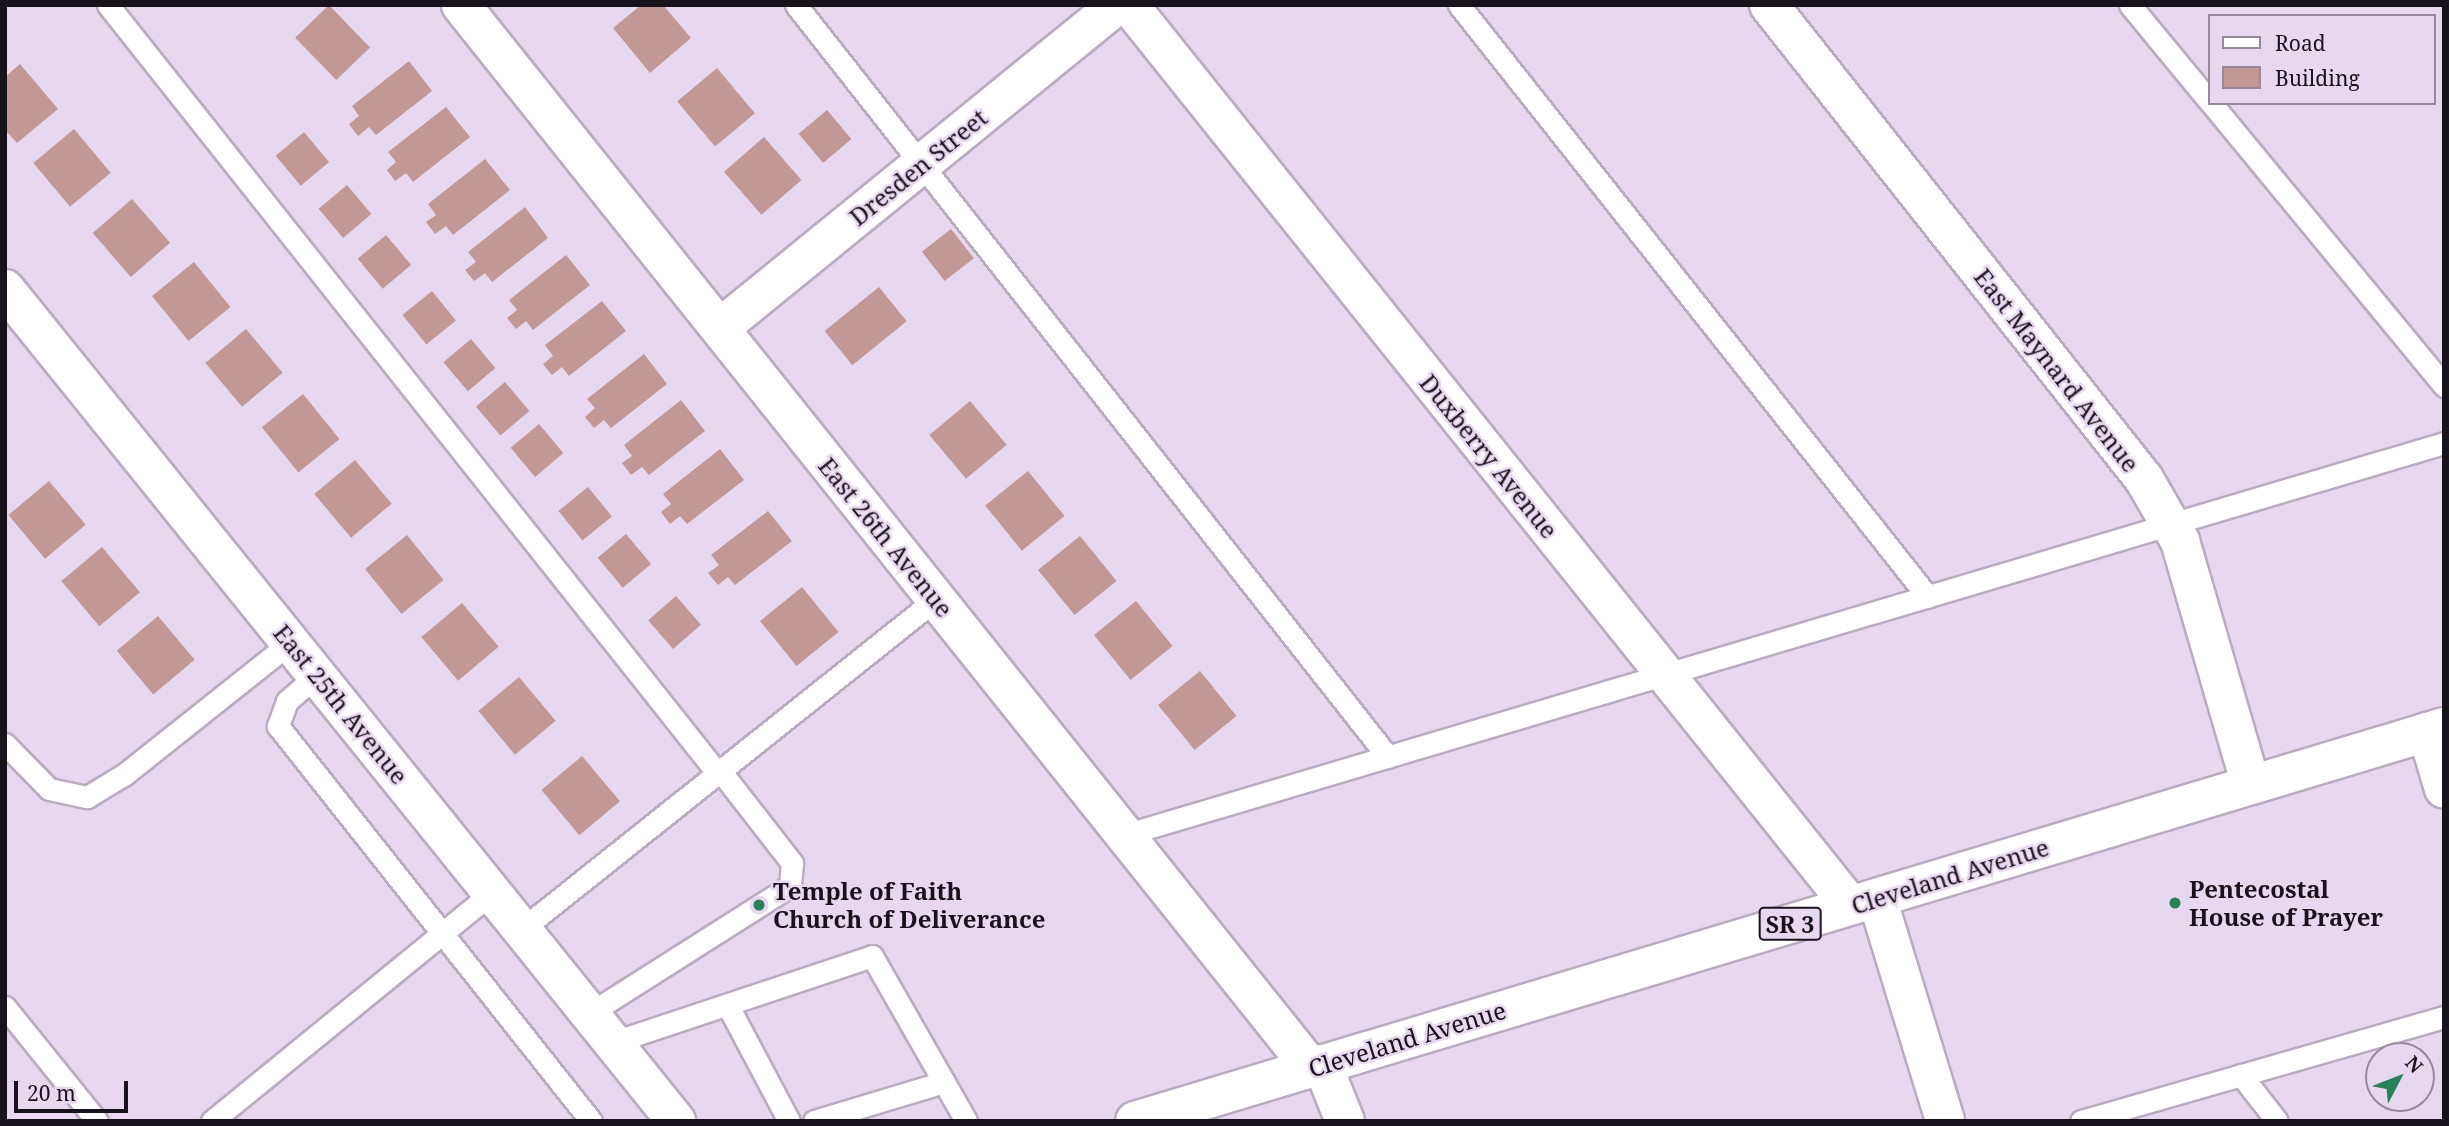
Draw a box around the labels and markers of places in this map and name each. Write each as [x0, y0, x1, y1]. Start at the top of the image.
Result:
place label: Pentecostal House of Prayer [2189, 875, 2383, 931]
place label: Temple of Faith Church of Deliverance [773, 877, 1045, 933]
marker: Pentecostal House of Prayer [2167, 895, 2183, 911]
marker: Temple of Faith Church of Deliverance [751, 897, 767, 913]

